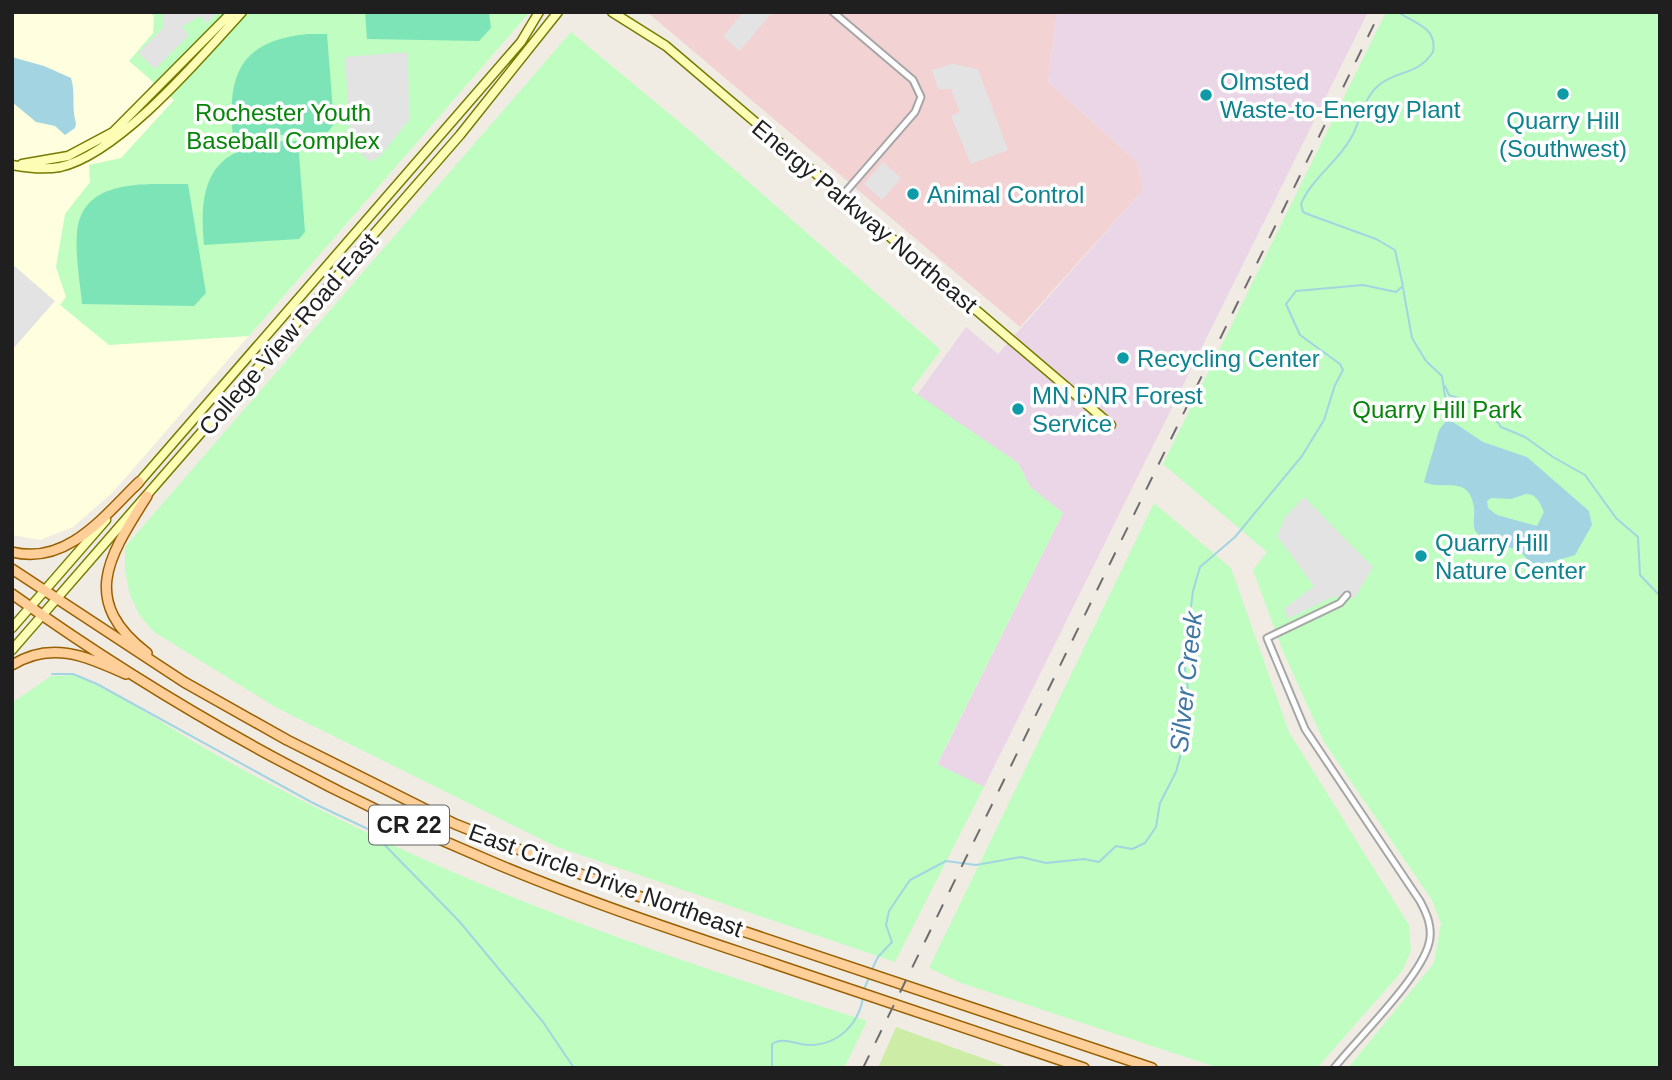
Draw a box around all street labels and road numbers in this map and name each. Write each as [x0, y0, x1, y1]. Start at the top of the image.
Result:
street label: Energy Parkway Northeast [747, 114, 983, 318]
street label: College View Road East [193, 227, 383, 440]
road number: CR 22 [369, 806, 449, 845]
street label: East Circle Drive Northeast [465, 818, 747, 942]

